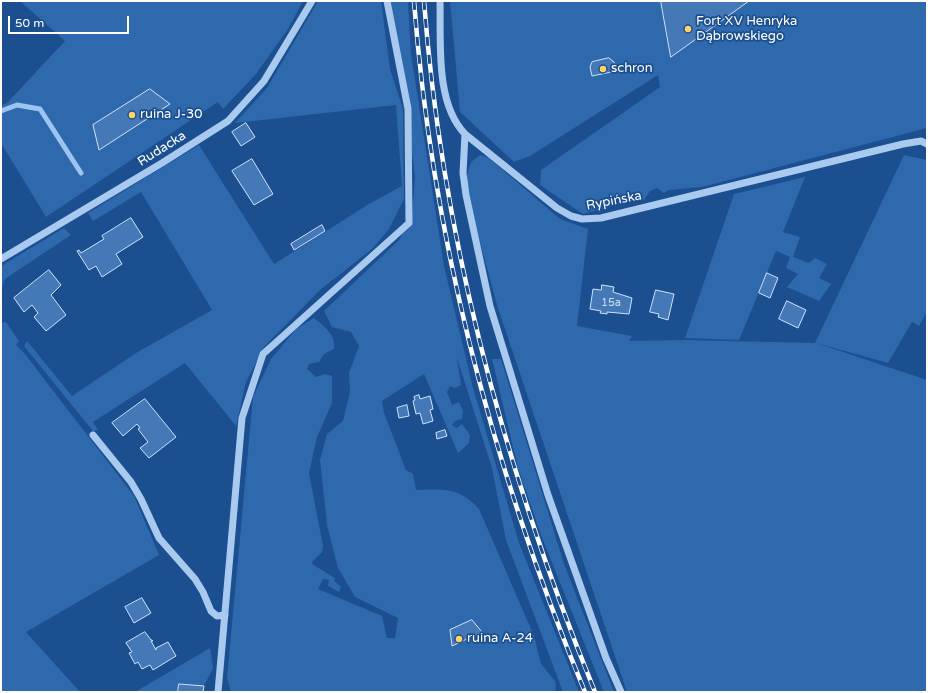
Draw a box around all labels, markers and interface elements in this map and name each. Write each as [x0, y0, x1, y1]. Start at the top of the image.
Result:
scale bar [10, 8, 131, 34]
place label: Fort XV Henryka Dąbrowskiego [696, 14, 797, 45]
text: 50 m [15, 16, 44, 30]
marker: Fort XV Henryka Dąbrowskiego [683, 24, 693, 34]
place label: schron [611, 61, 653, 77]
marker: schron [598, 64, 608, 74]
place label: ruina J-30 [140, 107, 202, 123]
marker: ruina J-30 [127, 110, 137, 120]
street label: Rudacka [135, 128, 189, 170]
street label: Rypińska [585, 188, 643, 214]
house number: 15a [601, 296, 621, 310]
place label: ruina A-24 [467, 631, 533, 647]
marker: ruina A-24 [454, 634, 464, 644]

